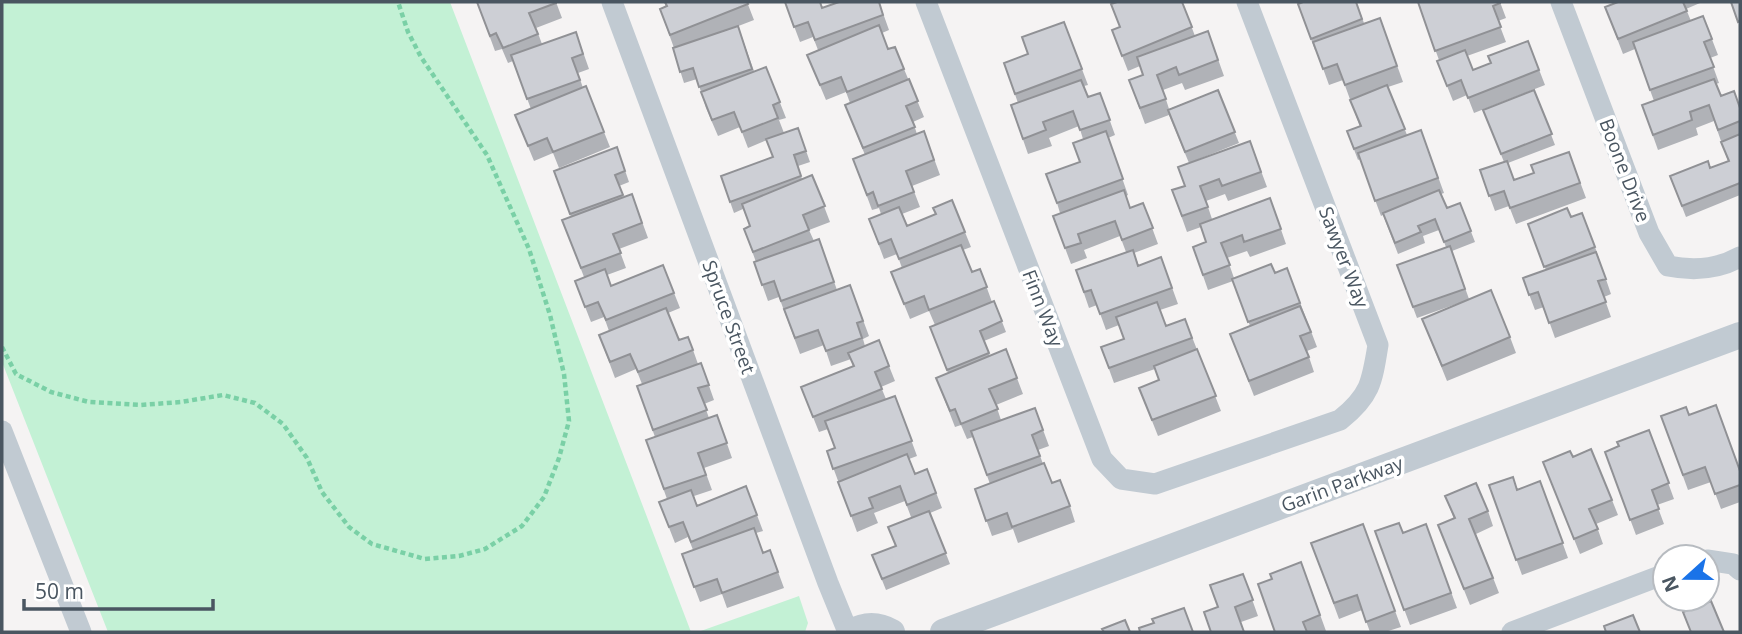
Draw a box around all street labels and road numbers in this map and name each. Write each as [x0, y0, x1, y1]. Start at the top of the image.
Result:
street label: Boone Drive [1593, 115, 1657, 225]
street label: Sawyer Way [1313, 203, 1375, 312]
street label: Spruce Street [696, 257, 762, 378]
street label: Finn Way [1016, 266, 1070, 351]
street label: Garin Parkway [1277, 450, 1407, 518]

